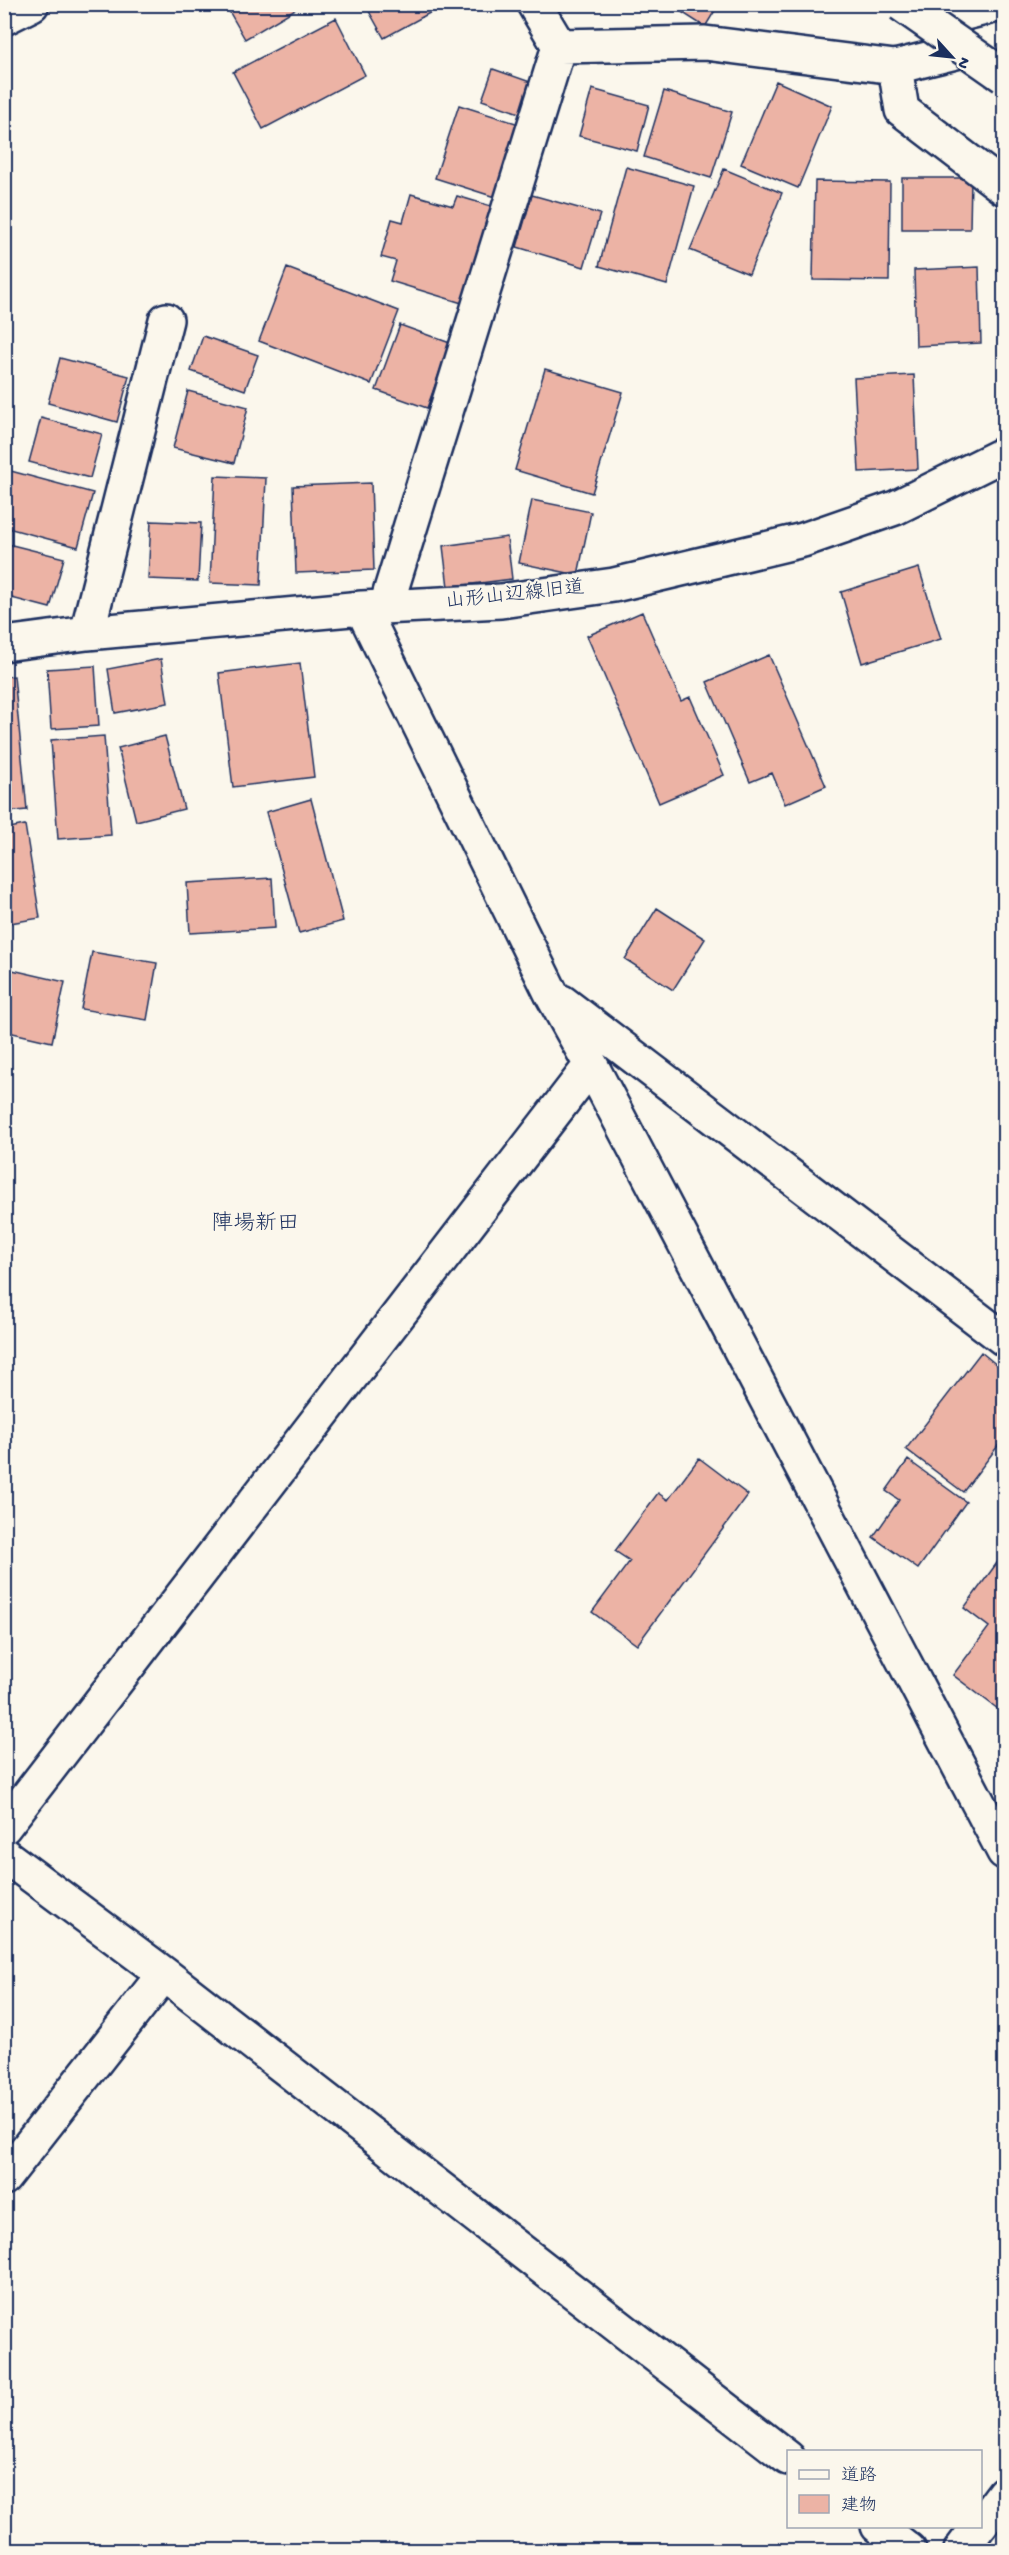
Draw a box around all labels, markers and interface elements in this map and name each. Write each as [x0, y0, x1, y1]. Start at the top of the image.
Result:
north arrow [922, 27, 982, 87]
text: N [951, 53, 973, 72]
street label: 山形山辺線旧道 [444, 576, 586, 615]
district label: 陣場新田 [211, 1211, 299, 1238]
legend [787, 2450, 982, 2528]
text: 道路 [841, 2465, 877, 2487]
text: 建物 [841, 2495, 877, 2517]

